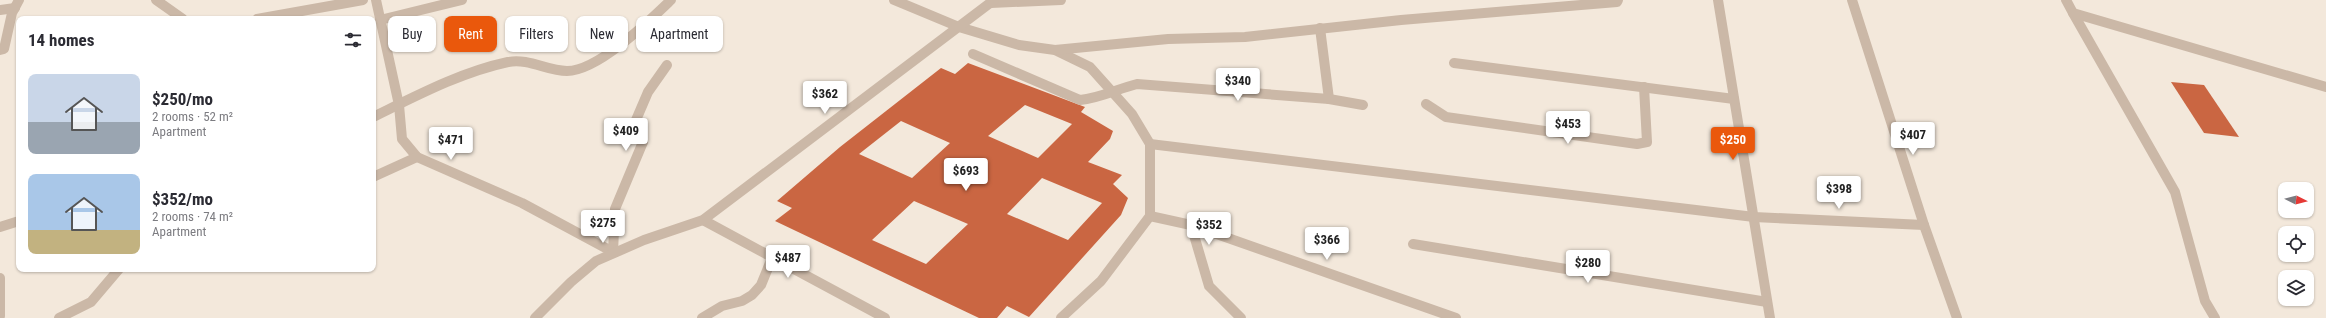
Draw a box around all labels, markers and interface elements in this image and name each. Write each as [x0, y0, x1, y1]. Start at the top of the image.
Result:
chip: Buy [388, 16, 436, 52]
chip: Rent [444, 16, 497, 52]
chip: Filters [505, 16, 568, 52]
chip: New [576, 16, 628, 52]
chip: Apartment [636, 16, 723, 52]
icon: filters [342, 29, 364, 51]
text: 14 homes [28, 30, 94, 50]
pin: $340 [1214, 68, 1262, 102]
text: $340 [1225, 73, 1251, 88]
pin: $362 [801, 81, 849, 115]
text: $362 [812, 86, 838, 101]
text: $250/mo [152, 89, 213, 109]
icon: home [60, 90, 108, 138]
text: 2 rooms · 52 m² [152, 109, 233, 124]
pin: $453 [1544, 111, 1592, 145]
text: $453 [1555, 116, 1581, 131]
pin: $409 [602, 118, 650, 152]
pin: $407 [1889, 122, 1937, 156]
text: $409 [613, 123, 639, 138]
text: Apartment [152, 124, 206, 139]
pin: $471 [427, 127, 475, 161]
pin: $250 [1709, 127, 1757, 161]
text: $407 [1900, 127, 1926, 142]
text: $471 [438, 132, 464, 147]
text: $250 [1720, 132, 1746, 147]
pin: $693 [942, 158, 990, 192]
text: $693 [953, 163, 979, 178]
pin: $398 [1815, 176, 1863, 210]
text: $398 [1826, 181, 1852, 196]
north arrow [2278, 182, 2314, 218]
map controls [2278, 182, 2314, 306]
text: $352/mo [152, 189, 213, 209]
icon: home [60, 190, 108, 238]
text: 2 rooms · 74 m² [152, 209, 233, 224]
pin: $275 [579, 210, 627, 244]
pin: $352 [1185, 212, 1233, 246]
text: $275 [590, 215, 616, 230]
text: $352 [1196, 217, 1222, 232]
text: Apartment [152, 224, 206, 239]
button: locate [2278, 226, 2314, 262]
pin: $366 [1303, 227, 1351, 261]
text: $366 [1314, 232, 1340, 247]
pin: $487 [764, 245, 812, 279]
text: $487 [775, 250, 801, 265]
pin: $280 [1564, 250, 1612, 284]
text: $280 [1575, 255, 1601, 270]
button: layers [2278, 270, 2314, 306]

